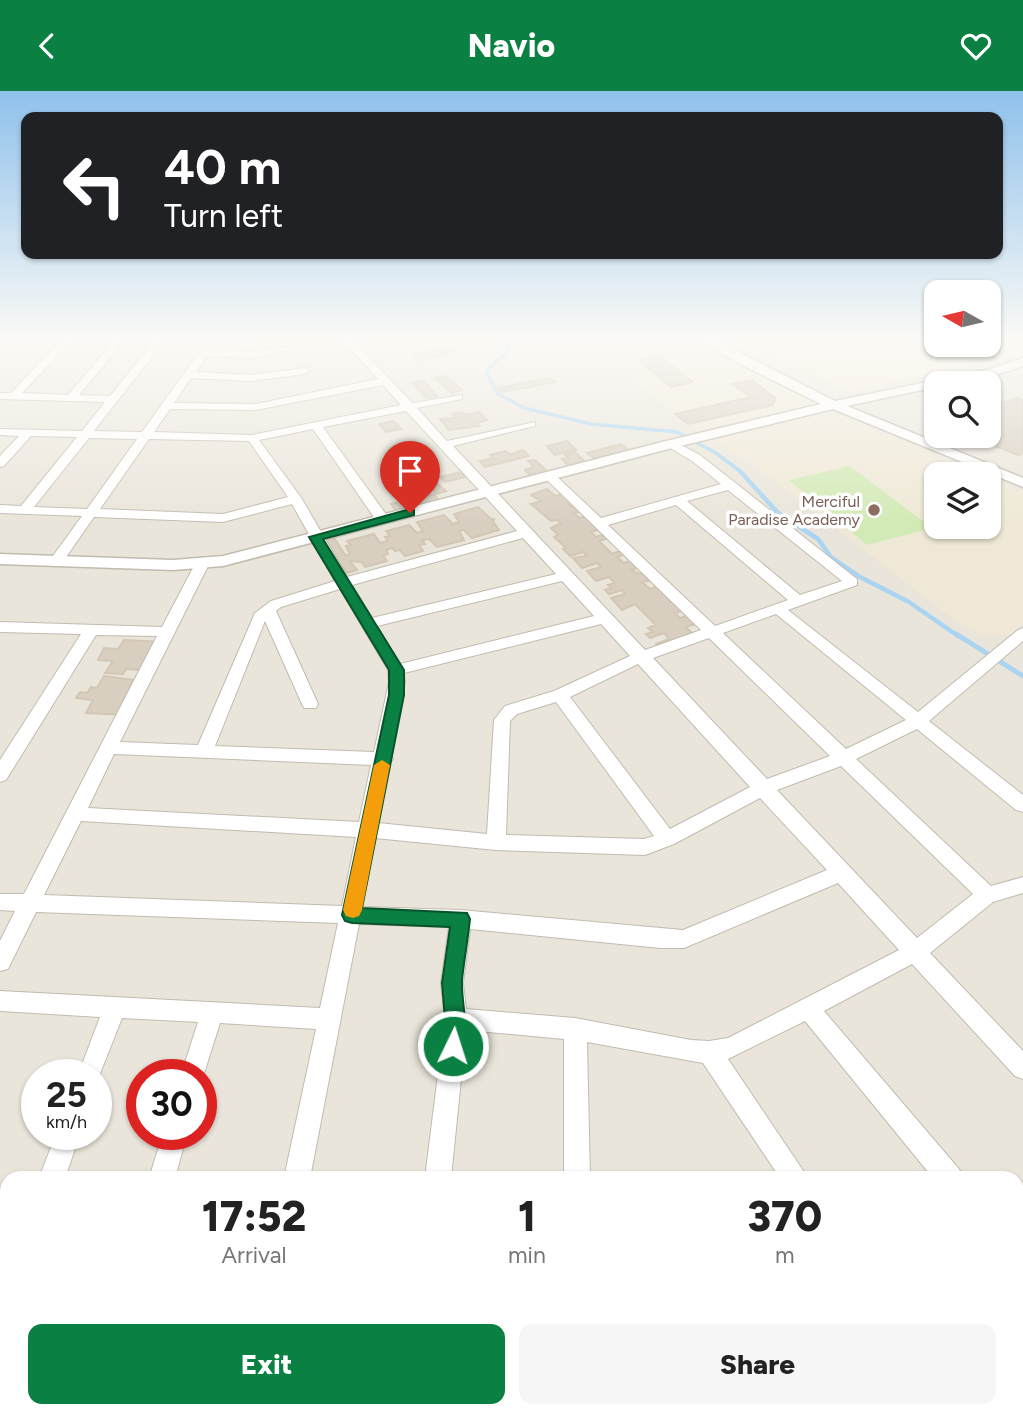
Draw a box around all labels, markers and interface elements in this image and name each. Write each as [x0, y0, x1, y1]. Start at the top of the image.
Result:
icon: back [28, 27, 66, 65]
text: Navio [468, 27, 555, 65]
icon: heart [957, 27, 995, 65]
text: 40 m [164, 137, 281, 196]
icon: left [49, 140, 140, 231]
text: Turn left [164, 197, 283, 235]
north arrow [924, 280, 1001, 357]
map controls [924, 280, 1001, 539]
button: search [924, 371, 1001, 448]
pin [380, 441, 440, 513]
icon: arrive [391, 452, 429, 490]
button: layers [924, 462, 1001, 539]
place label: Merciful Paradise Academy [728, 492, 861, 529]
marker: Merciful Paradise Academy [866, 502, 882, 518]
position arrow [416, 1009, 490, 1083]
speed limit sign: 30 [126, 1059, 217, 1150]
text: 25 [46, 1074, 87, 1116]
text: km/h [46, 1111, 87, 1133]
text: 17:52 [202, 1191, 306, 1242]
text: 1 [518, 1191, 536, 1242]
text: 370 [748, 1191, 822, 1242]
text: Arrival [222, 1241, 286, 1269]
text: min [508, 1241, 546, 1269]
text: m [775, 1241, 795, 1269]
button: Exit [28, 1324, 505, 1404]
button: Share [519, 1324, 996, 1404]

